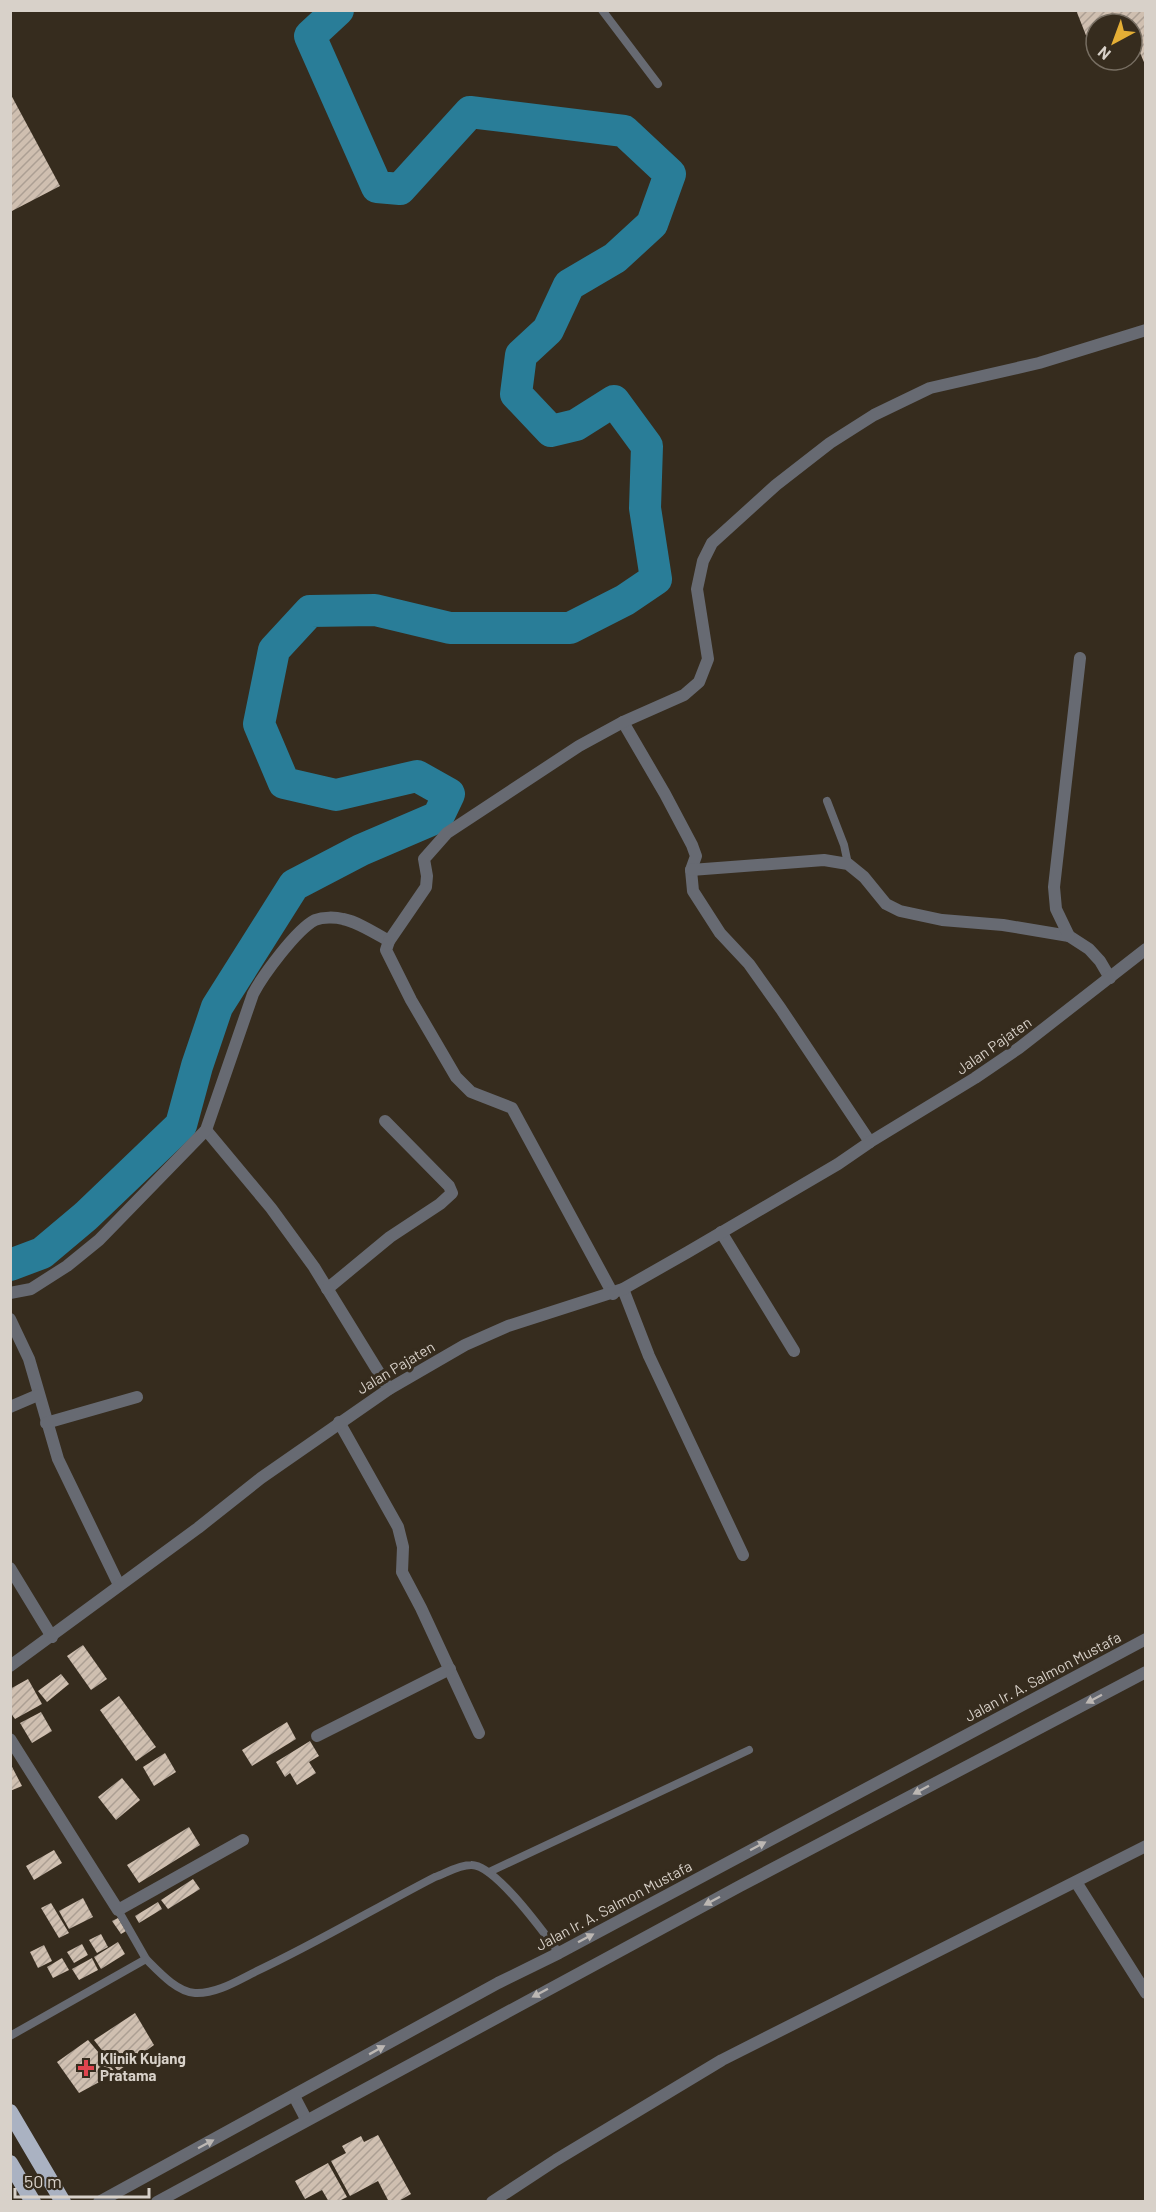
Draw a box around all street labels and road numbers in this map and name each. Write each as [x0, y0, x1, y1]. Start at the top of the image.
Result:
street label: Jalan Pajaten [952, 1013, 1034, 1078]
street label: Jalan Pajaten [353, 1337, 438, 1397]
street label: Jalan Ir. A. Salmon Mustafa [961, 1627, 1124, 1725]
street label: Jalan Ir. A. Salmon Mustafa [532, 1856, 695, 1954]

